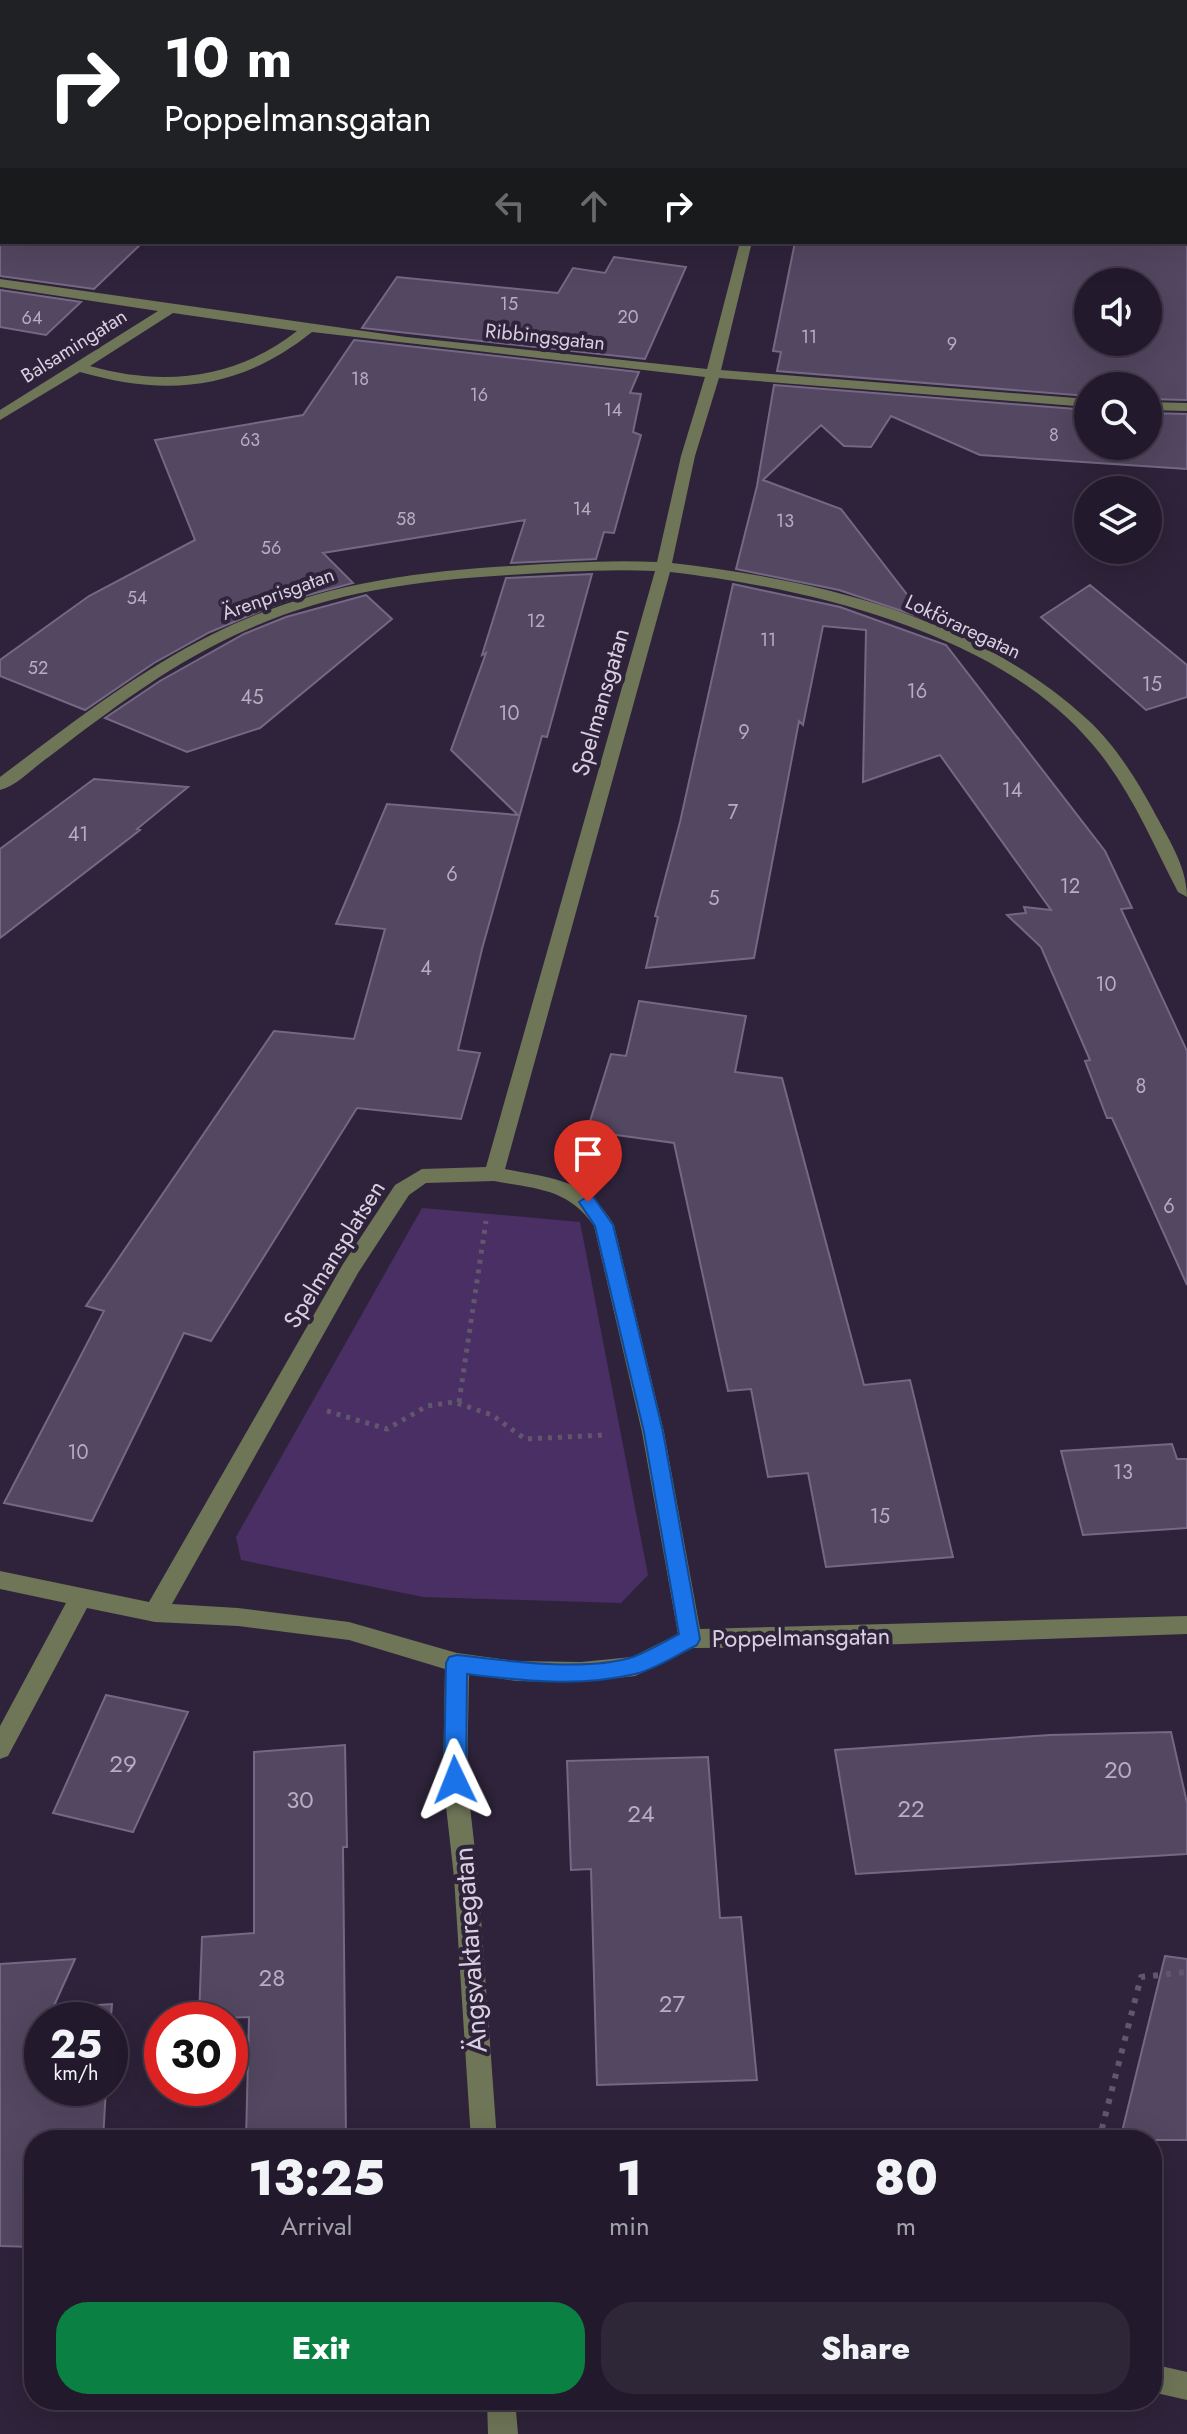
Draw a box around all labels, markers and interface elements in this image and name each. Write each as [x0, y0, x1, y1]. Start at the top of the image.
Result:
text: 10 m [164, 17, 292, 98]
icon: right [32, 32, 136, 136]
text: Poppelmansgatan [164, 92, 432, 144]
icon: left [488, 184, 532, 228]
icon: ahead [572, 184, 616, 228]
icon: right [656, 184, 700, 228]
map controls [1074, 268, 1162, 564]
button: sound [1074, 268, 1162, 356]
house number: 15 [500, 291, 518, 317]
street label: Balsamingatan [15, 302, 133, 390]
house number: 20 [617, 304, 639, 330]
house number: 64 [22, 305, 42, 331]
street label: Ribbingsgatan [484, 316, 606, 358]
house number: 11 [801, 324, 817, 350]
house number: 9 [947, 331, 957, 357]
house number: 18 [351, 366, 369, 392]
button: search [1074, 372, 1162, 460]
house number: 16 [470, 382, 488, 408]
house number: 14 [604, 397, 622, 423]
house number: 8 [1049, 422, 1059, 448]
house number: 63 [240, 427, 260, 453]
button: layers [1074, 476, 1162, 564]
house number: 14 [573, 496, 591, 522]
house number: 58 [396, 506, 416, 532]
house number: 13 [776, 508, 794, 534]
house number: 56 [261, 535, 281, 561]
street label: Ärenprisgatan [218, 560, 338, 628]
house number: 54 [127, 585, 147, 611]
street label: Lokföraregatan [900, 588, 1026, 666]
house number: 12 [527, 608, 545, 634]
street label: Spelmansgatan [562, 624, 638, 780]
house number: 11 [760, 627, 776, 653]
house number: 52 [28, 655, 48, 681]
house number: 15 [1142, 670, 1162, 699]
house number: 16 [907, 677, 927, 706]
house number: 45 [241, 683, 263, 712]
house number: 10 [499, 699, 520, 728]
house number: 9 [738, 718, 750, 747]
house number: 14 [1002, 776, 1023, 805]
house number: 7 [728, 798, 739, 827]
house number: 41 [68, 820, 88, 849]
house number: 6 [446, 860, 458, 889]
house number: 12 [1060, 872, 1080, 901]
house number: 5 [708, 884, 720, 913]
house number: 4 [420, 954, 432, 983]
house number: 10 [1096, 970, 1117, 999]
house number: 8 [1136, 1072, 1146, 1101]
pin [554, 1120, 622, 1202]
icon: arrive [566, 1132, 610, 1176]
street label: Spelmansplatsen [275, 1173, 393, 1335]
house number: 6 [1163, 1192, 1175, 1221]
house number: 10 [68, 1438, 89, 1467]
house number: 13 [1113, 1458, 1133, 1487]
house number: 15 [870, 1502, 890, 1531]
street label: Poppelmansgatan [711, 1618, 891, 1656]
position arrow [413, 1738, 497, 1822]
house number: 29 [109, 1746, 137, 1781]
house number: 20 [1104, 1752, 1132, 1787]
house number: 30 [286, 1782, 314, 1817]
house number: 22 [897, 1791, 925, 1826]
house number: 24 [627, 1796, 655, 1831]
street label: Ängsvaktaregatan [442, 1846, 498, 2054]
house number: 28 [259, 1960, 285, 1995]
house number: 27 [659, 1986, 686, 2021]
speed limit sign: 30 [144, 2002, 248, 2106]
text: 25 [50, 2015, 102, 2073]
text: km/h [53, 2059, 99, 2088]
text: 13:25 [248, 2144, 385, 2213]
text: 1 [617, 2144, 642, 2213]
text: 80 [874, 2144, 938, 2213]
text: Arrival [281, 2207, 352, 2245]
text: min [609, 2207, 650, 2245]
text: m [896, 2207, 916, 2245]
button: Exit [56, 2302, 585, 2394]
button: Share [601, 2302, 1130, 2394]

